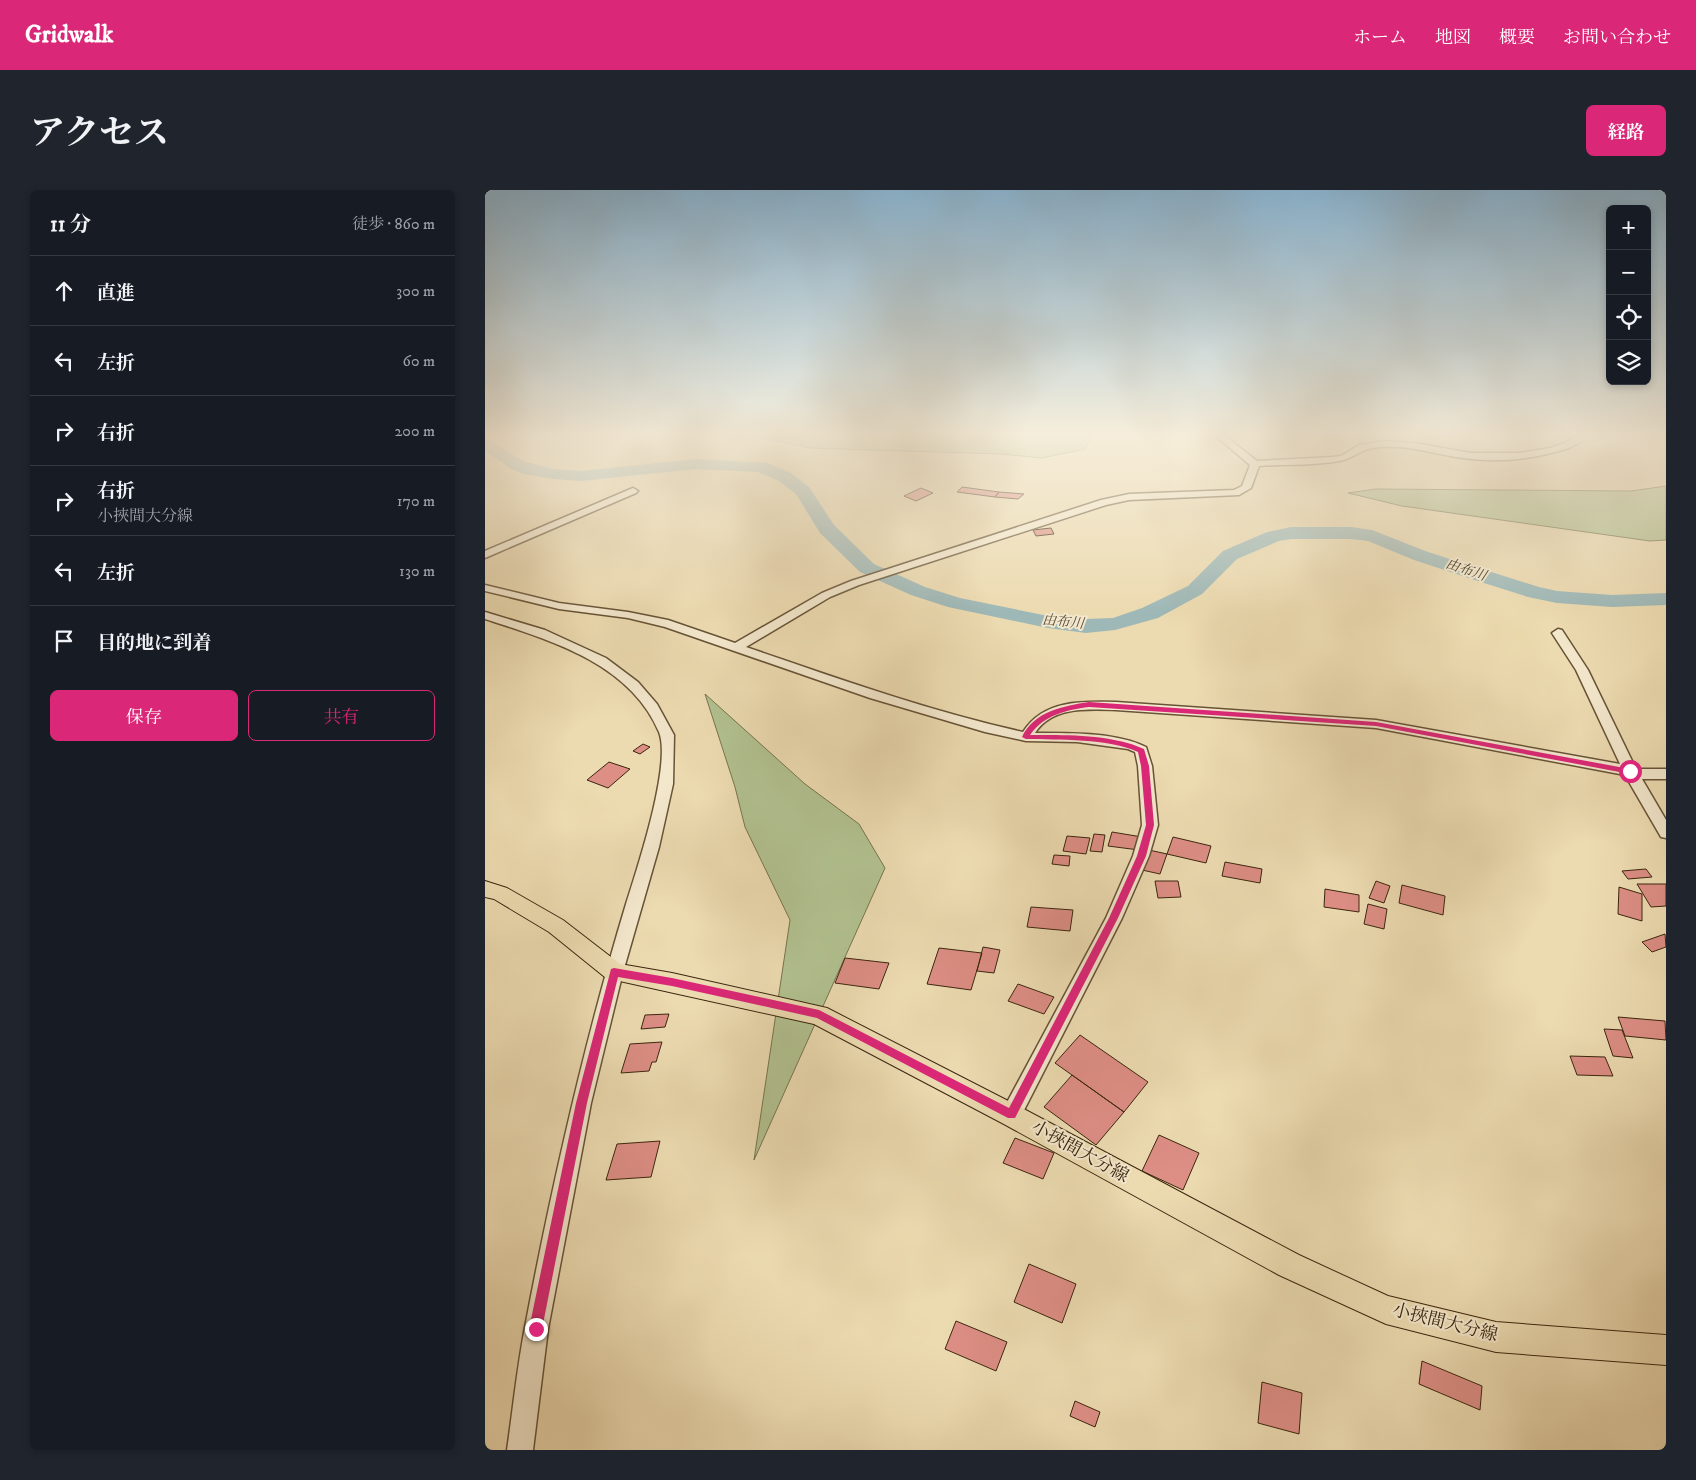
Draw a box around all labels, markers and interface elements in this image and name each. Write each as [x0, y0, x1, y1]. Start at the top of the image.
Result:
text: Gridwalk [25, 20, 113, 50]
text: ホーム [1353, 27, 1407, 49]
text: 地図 [1435, 27, 1471, 49]
text: 概要 [1499, 27, 1535, 49]
text: お問い合わせ [1563, 27, 1671, 49]
button: 経路 [1586, 105, 1666, 156]
text: アクセス [30, 112, 169, 156]
map controls [1606, 205, 1651, 385]
button: + [1606, 205, 1651, 250]
text: 11 分 [50, 212, 91, 238]
text: 徒歩 · 860 m [352, 214, 435, 234]
button: − [1606, 250, 1651, 295]
icon: ahead [50, 277, 78, 305]
text: 300 m [396, 281, 435, 301]
text: 直進 [97, 282, 135, 305]
button: locate [1606, 295, 1651, 340]
button: layers [1606, 340, 1651, 385]
icon: left [50, 347, 78, 375]
text: 60 m [403, 351, 435, 371]
text: 左折 [97, 352, 135, 375]
icon: right [50, 417, 78, 445]
text: 200 m [394, 421, 435, 441]
text: 右折 [97, 422, 135, 445]
text: 右折 [97, 480, 135, 503]
icon: right [50, 487, 78, 515]
text: 170 m [397, 491, 435, 511]
text: 小挾間大分線 [97, 506, 193, 526]
water label: 由布川 [1443, 555, 1491, 586]
icon: left [50, 557, 78, 585]
text: 130 m [399, 561, 435, 581]
text: 左折 [97, 562, 135, 585]
water label: 由布川 [1041, 611, 1087, 633]
icon: arrive [50, 627, 78, 655]
text: 目的地に到着 [97, 632, 211, 655]
button: 保存 [50, 690, 238, 741]
button: 共有 [248, 690, 435, 741]
route start [1619, 760, 1642, 783]
street label: 小挾間大分線 [1027, 1116, 1133, 1188]
street label: 小挾間大分線 [1390, 1299, 1500, 1347]
route end [525, 1318, 548, 1341]

